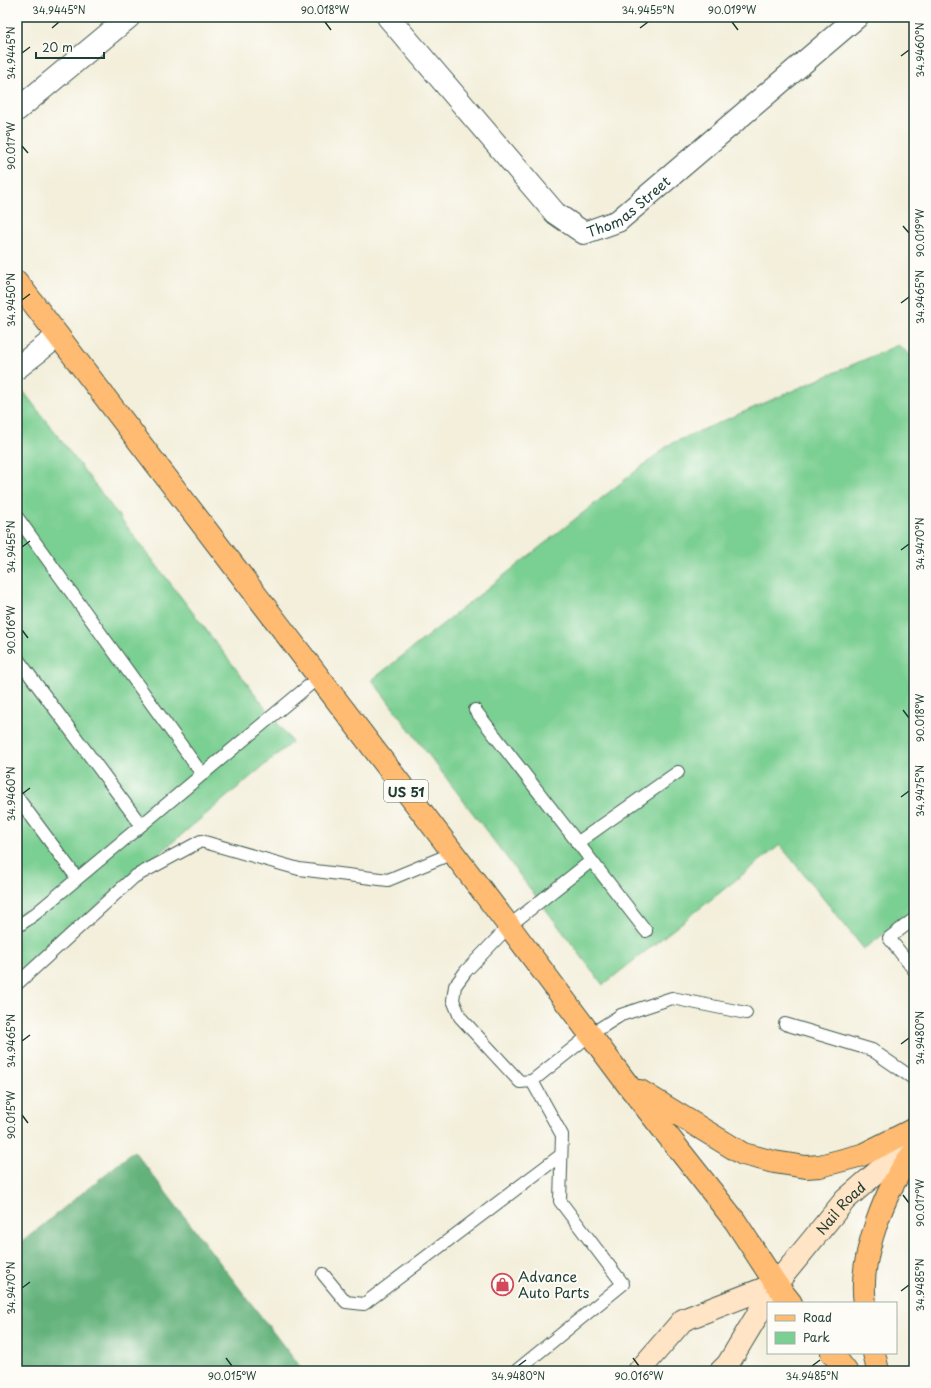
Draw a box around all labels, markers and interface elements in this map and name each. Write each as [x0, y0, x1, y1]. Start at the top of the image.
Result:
text: 34.9445°N [32, 2, 86, 17]
text: 90.018°W [301, 2, 350, 17]
text: 34.9455°N [621, 2, 675, 17]
text: 90.019°W [708, 2, 757, 17]
text: 34.9460°N [912, 22, 927, 77]
text: 34.9445°N [3, 26, 18, 80]
scale bar [36, 34, 104, 60]
text: 20 m [42, 38, 73, 56]
text: 90.017°W [3, 121, 18, 170]
street label: Thomas Street [583, 170, 675, 242]
text: 90.019°W [912, 208, 927, 257]
text: 34.9465°N [912, 270, 927, 324]
text: 34.9450°N [3, 273, 18, 327]
text: 34.9470°N [912, 517, 927, 571]
text: 34.9455°N [3, 520, 18, 574]
text: 90.016°W [3, 605, 18, 655]
text: 90.018°W [912, 693, 927, 742]
text: 34.9475°N [912, 765, 927, 817]
text: 34.9460°N [3, 766, 18, 821]
road number: US 51 [384, 780, 428, 802]
text: 34.9480°N [912, 1011, 927, 1065]
text: 34.9465°N [3, 1014, 18, 1068]
text: 90.015°W [3, 1090, 18, 1139]
street label: Nail Road [810, 1176, 870, 1239]
text: 90.017°W [912, 1178, 927, 1227]
text: 34.9485°N [912, 1258, 927, 1311]
text: 34.9470°N [3, 1261, 18, 1315]
place label: Advance Auto Parts [518, 1266, 590, 1303]
shop icon: Advance Auto Parts [490, 1271, 516, 1297]
legend [767, 1302, 897, 1354]
text: Road [803, 1308, 832, 1326]
text: Park [803, 1328, 830, 1346]
text: 90.015°W [208, 1368, 257, 1383]
text: 34.9480°N [491, 1368, 545, 1383]
text: 90.016°W [614, 1368, 664, 1383]
text: 34.9485°N [786, 1368, 839, 1383]

